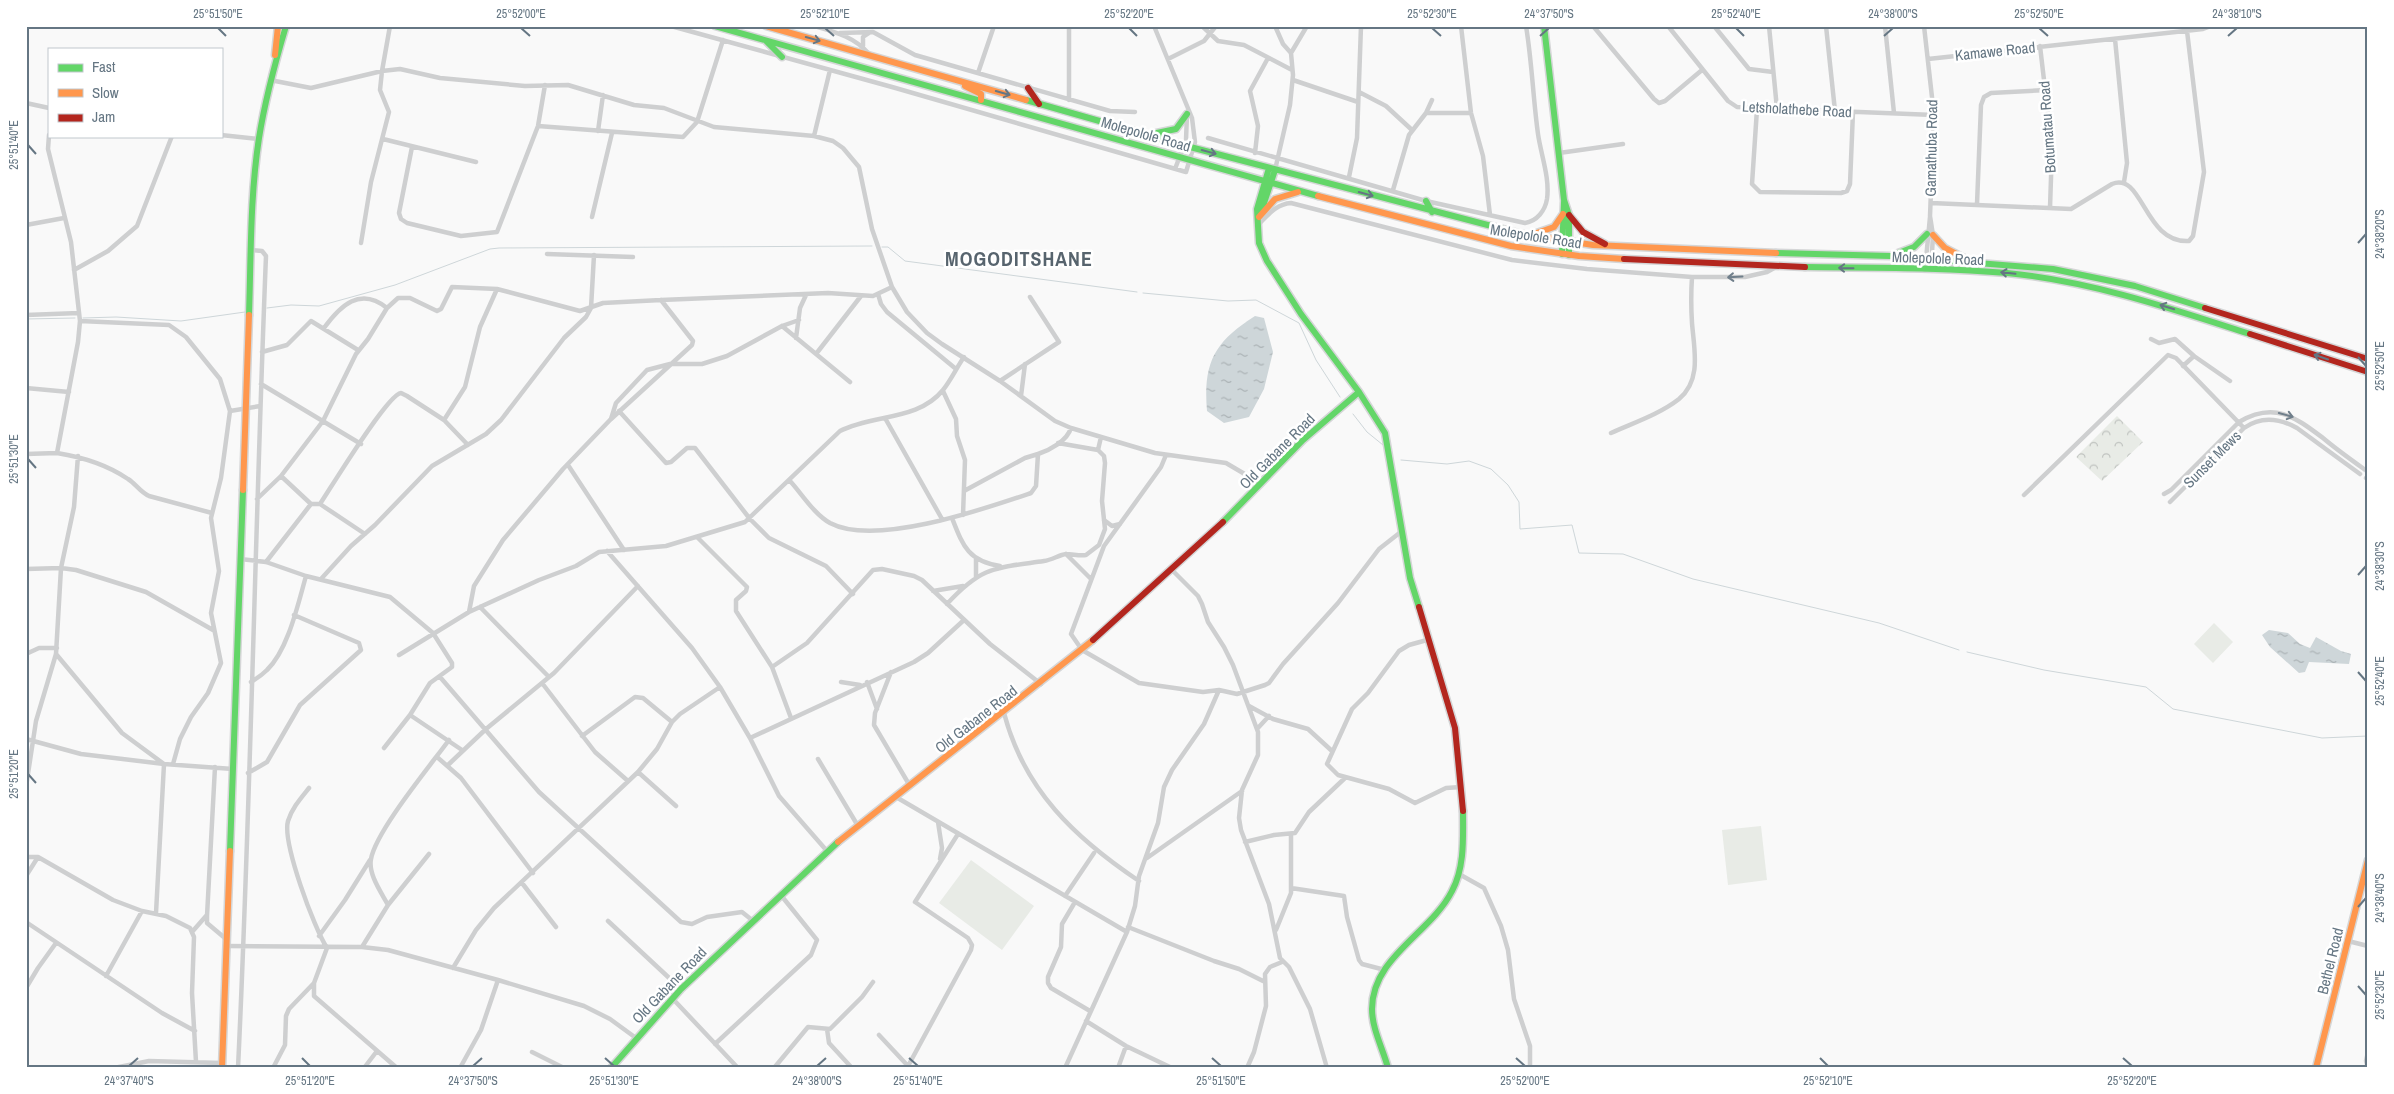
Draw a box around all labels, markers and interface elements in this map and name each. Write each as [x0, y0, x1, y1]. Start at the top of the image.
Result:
text: 25°51'50"E [193, 6, 243, 22]
text: 25°52'00"E [496, 6, 546, 22]
text: 25°52'10"E [800, 6, 850, 22]
text: 25°52'20"E [1104, 6, 1154, 22]
text: 25°52'30"E [1407, 6, 1457, 22]
text: 24°37'50"S [1524, 6, 1574, 22]
text: 25°52'40"E [1711, 6, 1761, 22]
text: 24°38'00"S [1868, 6, 1918, 22]
text: 25°52'50"E [2014, 6, 2064, 22]
text: 24°38'10"S [2212, 6, 2262, 22]
one-way arrow [804, 35, 820, 45]
street label: Kamawe Road [1954, 36, 2036, 66]
legend [48, 48, 222, 138]
text: Fast [92, 56, 116, 77]
street label: Botumatau Road [2033, 80, 2061, 174]
text: Slow [92, 82, 119, 103]
one-way arrow [994, 89, 1010, 99]
street label: Letsholathebe Road [1741, 96, 1853, 122]
street label: Gamathuba Road [1920, 99, 1942, 197]
text: Jam [92, 106, 115, 127]
street label: Molepolole Road [1099, 111, 1193, 157]
text: 25°51'40"E [6, 120, 22, 170]
one-way arrow [1201, 148, 1217, 157]
one-way arrow [1358, 190, 1374, 200]
text: 24°38'20"S [2372, 209, 2388, 259]
street label: Molepolole Road [1489, 218, 1583, 254]
district label: MOGODITSHANE [945, 245, 1093, 272]
street label: Molepolole Road [1892, 246, 1984, 270]
one-way arrow [1838, 263, 1854, 273]
one-way arrow [2000, 268, 2016, 278]
one-way arrow [1727, 272, 1744, 282]
one-way arrow [2159, 302, 2175, 311]
text: 25°52'50"E [2372, 341, 2388, 391]
one-way arrow [2314, 352, 2330, 361]
street label: Old Gabane Road [1235, 409, 1319, 493]
one-way arrow [2278, 411, 2294, 420]
street label: Sunset Mews [2178, 425, 2246, 493]
text: 25°51'30"E [6, 434, 22, 484]
text: 24°38'30"S [2372, 541, 2388, 591]
text: 25°52'40"E [2372, 656, 2388, 706]
street label: Old Gabane Road [930, 680, 1022, 758]
text: 25°51'20"E [6, 749, 22, 799]
text: 24°38'40"S [2372, 873, 2388, 923]
street label: Bethel Road [2312, 926, 2348, 996]
street label: Old Gabane Road [627, 942, 711, 1028]
text: 25°52'30"E [2372, 970, 2388, 1020]
text: 24°37'40"S [104, 1073, 154, 1089]
text: 25°51'20"E [285, 1073, 335, 1089]
text: 24°37'50"S [448, 1073, 498, 1089]
text: 25°51'30"E [589, 1073, 639, 1089]
text: 24°38'00"S [792, 1073, 842, 1089]
text: 25°51'40"E [893, 1073, 943, 1089]
text: 25°51'50"E [1196, 1073, 1246, 1089]
text: 25°52'00"E [1500, 1073, 1550, 1089]
text: 25°52'10"E [1803, 1073, 1853, 1089]
text: 25°52'20"E [2107, 1073, 2157, 1089]

